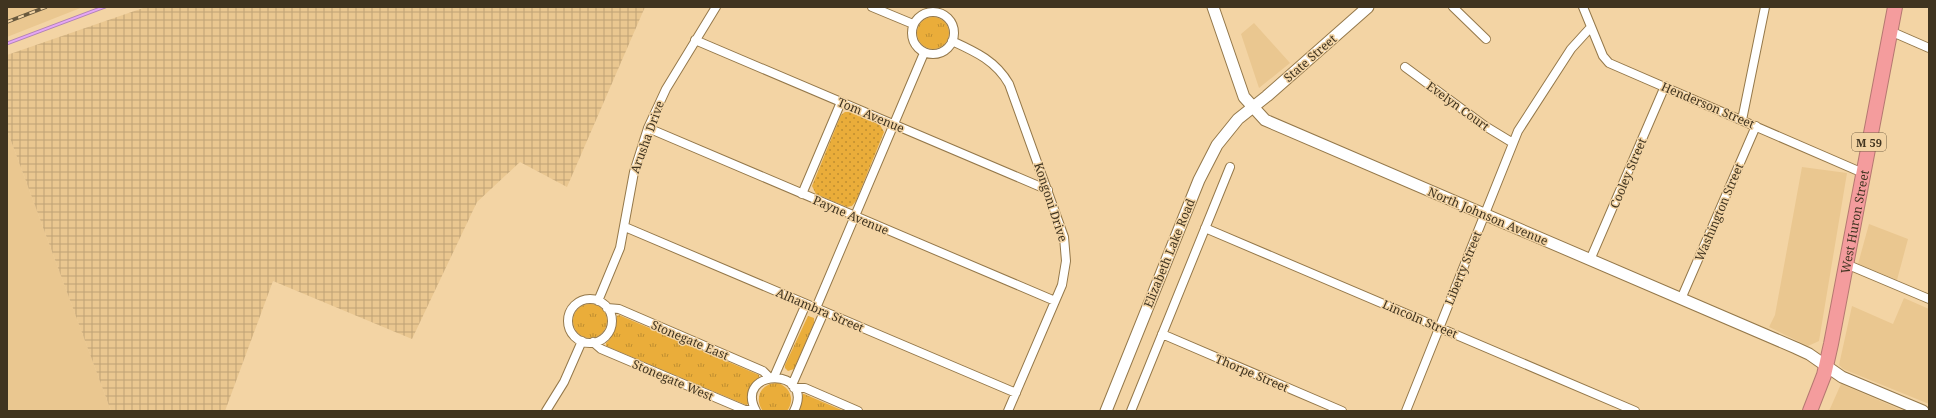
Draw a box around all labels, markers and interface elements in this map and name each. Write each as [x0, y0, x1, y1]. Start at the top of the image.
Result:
street label: State Street [1280, 30, 1340, 86]
street label: Evelyn Court [1423, 77, 1493, 135]
street label: Henderson Street [1659, 78, 1757, 132]
street label: Tom Avenue [835, 93, 907, 137]
street label: Arusha Drive [626, 98, 668, 176]
road number: M 59 [1852, 133, 1886, 151]
street label: Cooley Street [1606, 135, 1650, 211]
street label: Kongoni Drive [1030, 160, 1072, 244]
street label: Washington Street [1691, 160, 1747, 264]
street label: West Huron Street [1836, 168, 1872, 275]
street label: North Johnson Avenue [1425, 183, 1551, 249]
street label: Payne Avenue [811, 191, 891, 239]
street label: Elizabeth Lake Road [1139, 195, 1199, 310]
street label: Liberty Street [1440, 228, 1486, 308]
street label: Alhambra Street [773, 284, 867, 336]
street label: Lincoln Street [1380, 296, 1460, 342]
street label: Stonegate East [649, 316, 731, 364]
street label: Thorpe Street [1213, 350, 1291, 396]
street label: Stonegate West [630, 355, 716, 405]

